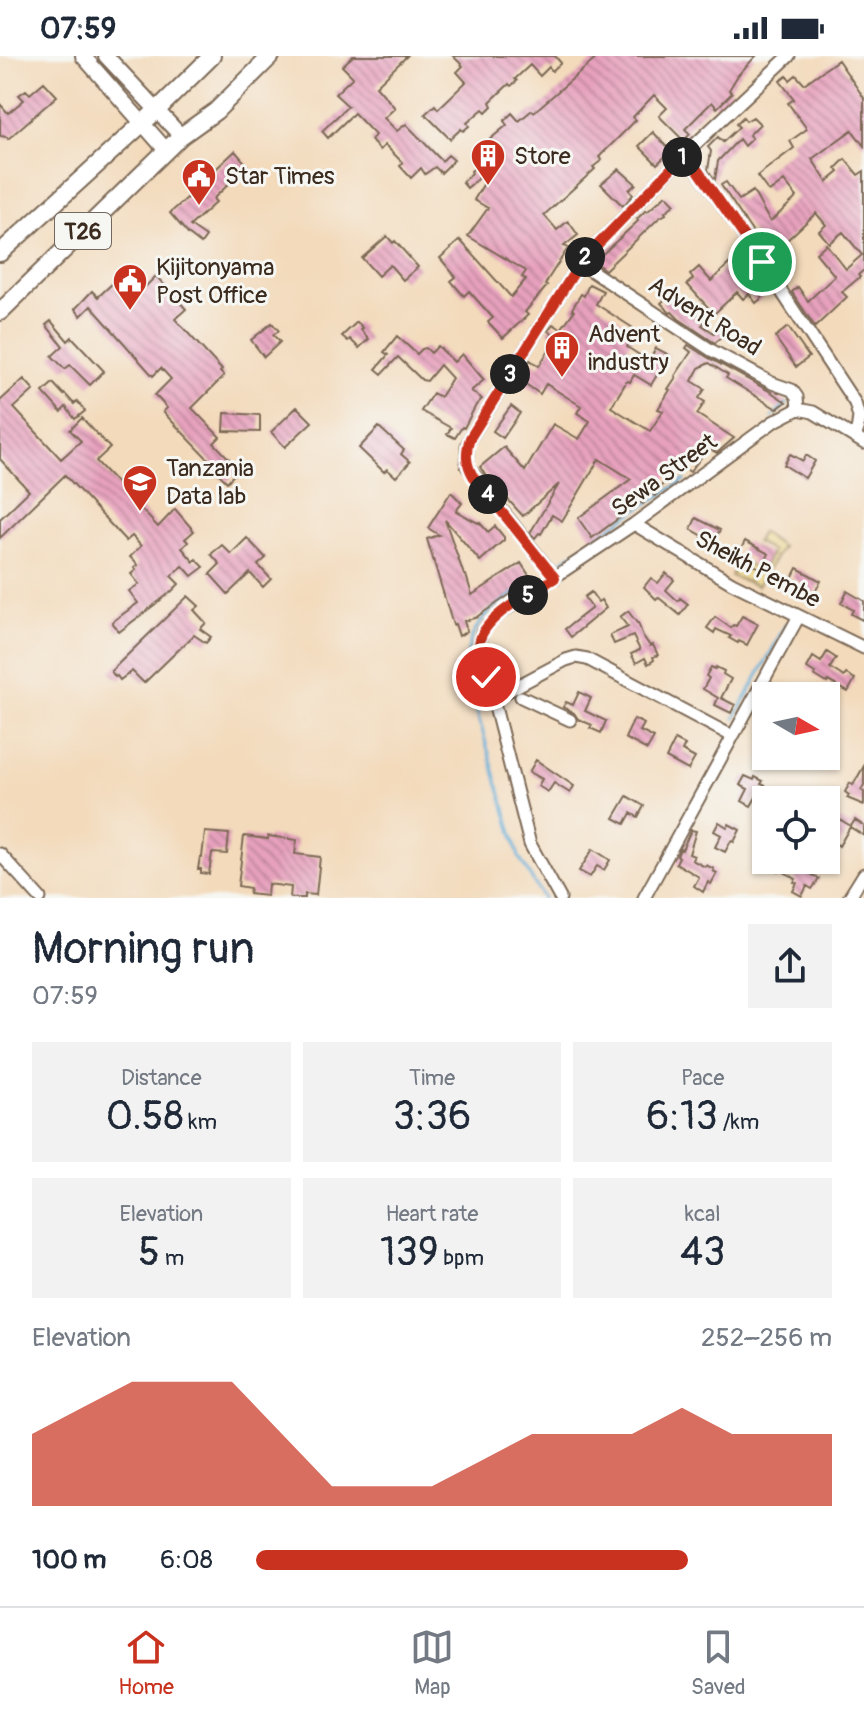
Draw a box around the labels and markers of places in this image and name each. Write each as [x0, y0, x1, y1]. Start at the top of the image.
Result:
building icon: Store [469, 137, 507, 187]
pin: 1 [662, 137, 702, 177]
place label: Store [514, 142, 571, 171]
public building icon: Star Times [180, 157, 218, 207]
place label: Star Times [225, 162, 335, 191]
pin [728, 228, 796, 296]
pin: 2 [565, 237, 605, 277]
place label: Kijitonyama Post Office [156, 253, 274, 310]
public building icon: Kijitonyama Post Office [111, 262, 149, 312]
place label: Advent industry [588, 320, 669, 377]
building icon: Advent industry [543, 329, 581, 379]
pin: 3 [490, 354, 530, 394]
place label: Tanzania Data lab [166, 454, 254, 511]
school or university icon: Tanzania Data lab [121, 463, 159, 513]
pin: 4 [468, 474, 508, 514]
pin: 5 [508, 575, 548, 615]
pin [452, 643, 520, 711]

